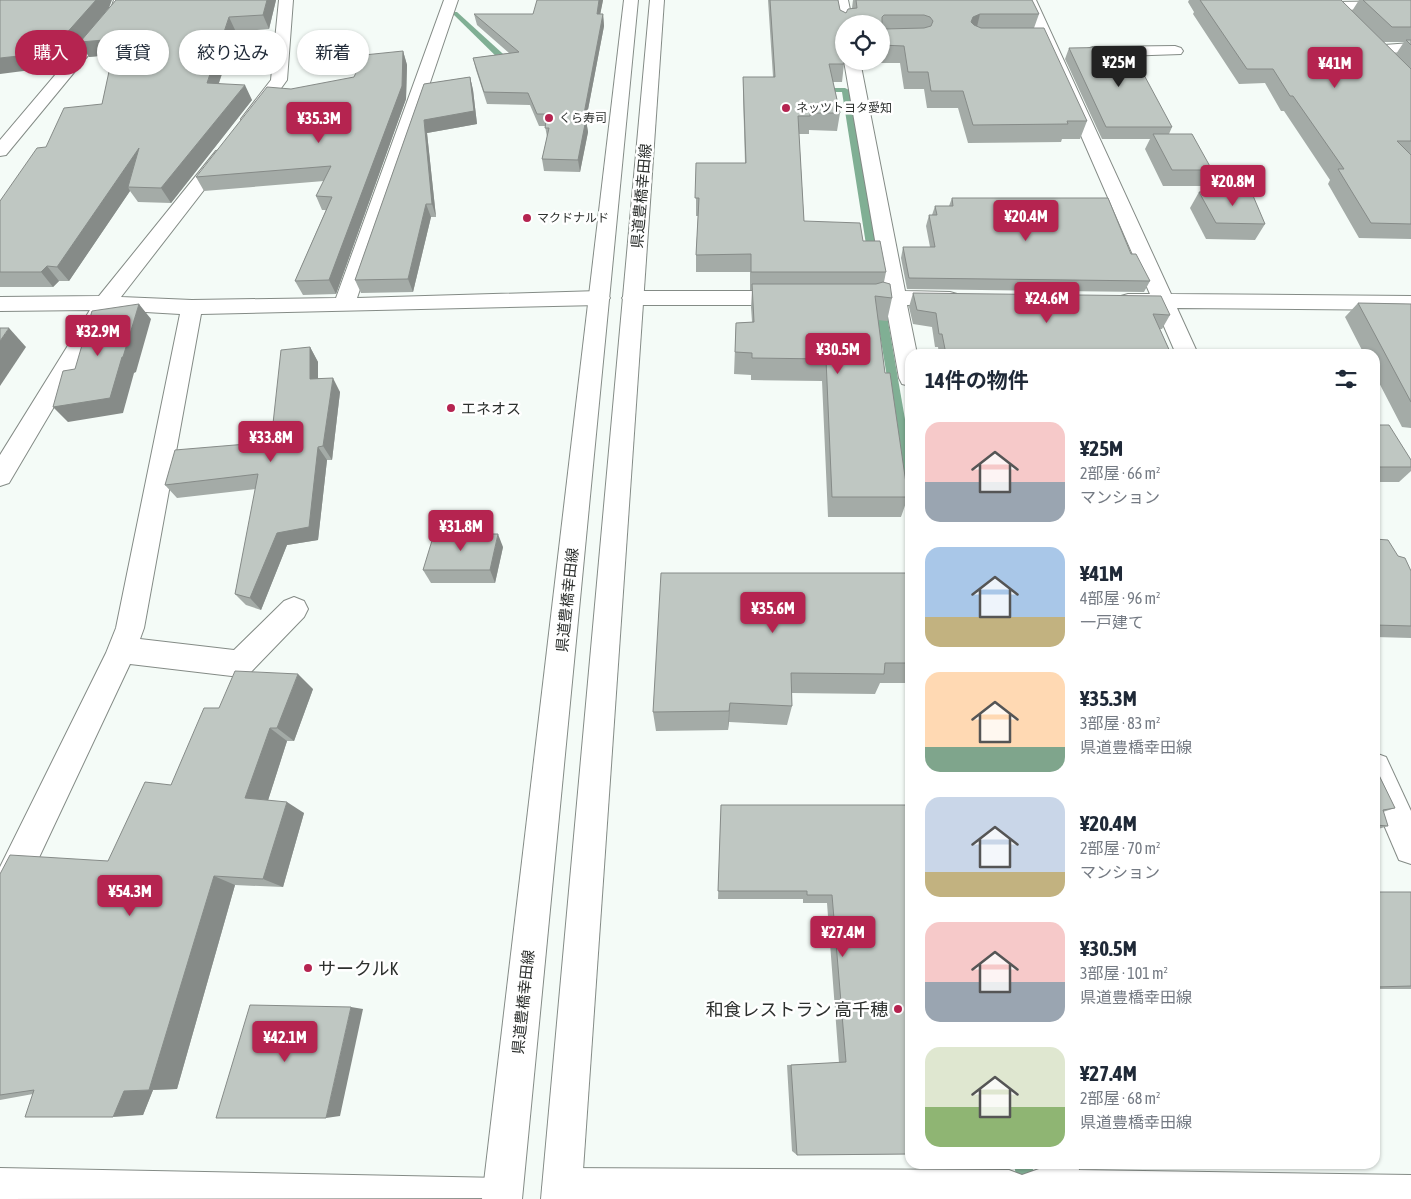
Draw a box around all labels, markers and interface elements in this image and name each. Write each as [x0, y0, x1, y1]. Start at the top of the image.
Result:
map controls [835, 15, 890, 70]
button: locate [835, 15, 890, 70]
chip: 購入 [15, 30, 87, 75]
chip: 賃貸 [97, 30, 169, 75]
chip: 絞り込み [179, 30, 287, 75]
chip: 新着 [297, 30, 369, 75]
pin: ¥25M [1089, 46, 1149, 88]
pin: ¥41M [1305, 46, 1365, 89]
text: ¥25M [1103, 53, 1135, 71]
text: ¥41M [1319, 54, 1351, 72]
place label: ネッツトヨタ愛知 [796, 101, 892, 115]
pin: ¥35.3M [278, 102, 360, 144]
marker: ネッツトヨタ愛知 [780, 102, 792, 114]
text: ¥35.3M [297, 109, 341, 127]
place label: くら寿司 [559, 111, 607, 125]
marker: くら寿司 [543, 112, 555, 124]
street label: 県道豊橋幸田線 [628, 143, 654, 249]
pin: ¥20.8M [1192, 164, 1274, 207]
text: ¥20.8M [1211, 172, 1255, 190]
pin: ¥20.4M [985, 200, 1067, 242]
text: ¥20.4M [1004, 207, 1048, 225]
place label: マクドナルド [537, 211, 609, 225]
marker: マクドナルド [521, 212, 533, 224]
pin: ¥24.6M [1006, 282, 1088, 324]
text: ¥24.6M [1025, 289, 1069, 307]
pin: ¥32.9M [57, 314, 139, 357]
text: ¥32.9M [76, 322, 120, 340]
pin: ¥30.5M [797, 332, 879, 375]
text: ¥30.5M [816, 340, 860, 358]
icon: filters [1332, 365, 1360, 393]
text: 14件の物件 [925, 368, 1029, 392]
place label: エネオス [461, 400, 521, 417]
marker: エネオス [445, 402, 457, 414]
pin: ¥33.8M [230, 420, 312, 463]
text: ¥33.8M [249, 428, 293, 446]
text: ¥25M [1080, 436, 1123, 460]
icon: home [965, 442, 1025, 502]
text: 2部屋 · 66 m² [1080, 464, 1161, 482]
text: マンション [1080, 488, 1160, 506]
pin: ¥31.8M [420, 510, 502, 552]
text: ¥31.8M [439, 517, 483, 535]
street label: 県道豊橋幸田線 [553, 547, 581, 653]
text: ¥41M [1080, 561, 1123, 585]
icon: home [965, 567, 1025, 627]
text: 4部屋 · 96 m² [1080, 589, 1161, 607]
pin: ¥35.6M [732, 592, 814, 634]
text: ¥35.6M [751, 599, 795, 617]
text: 一戸建て [1080, 613, 1144, 631]
text: ¥35.3M [1080, 686, 1137, 710]
icon: home [965, 692, 1025, 752]
text: 3部屋 · 83 m² [1080, 714, 1161, 732]
text: 県道豊橋幸田線 [1080, 738, 1192, 756]
text: ¥20.4M [1080, 811, 1137, 835]
icon: home [965, 817, 1025, 877]
text: 2部屋 · 70 m² [1080, 839, 1161, 857]
text: マンション [1080, 863, 1160, 881]
pin: ¥54.3M [89, 874, 171, 917]
text: ¥54.3M [108, 882, 152, 900]
pin: ¥27.4M [802, 916, 884, 958]
text: ¥27.4M [821, 923, 865, 941]
text: ¥30.5M [1080, 936, 1137, 960]
icon: home [965, 942, 1025, 1002]
street label: 県道豊橋幸田線 [509, 949, 537, 1055]
place label: サークルK [318, 958, 398, 979]
marker: サークルK [302, 962, 314, 974]
text: 3部屋 · 101 m² [1080, 964, 1168, 982]
text: 県道豊橋幸田線 [1080, 988, 1192, 1006]
place label: 和食レストラン 高千穂 [706, 999, 888, 1020]
marker: 和食レストラン 高千穂 [892, 1003, 904, 1015]
pin: ¥42.1M [244, 1020, 326, 1063]
text: ¥42.1M [263, 1028, 307, 1046]
text: ¥27.4M [1080, 1061, 1137, 1085]
icon: home [965, 1067, 1025, 1127]
text: 2部屋 · 68 m² [1080, 1089, 1161, 1107]
text: 県道豊橋幸田線 [1080, 1113, 1192, 1131]

